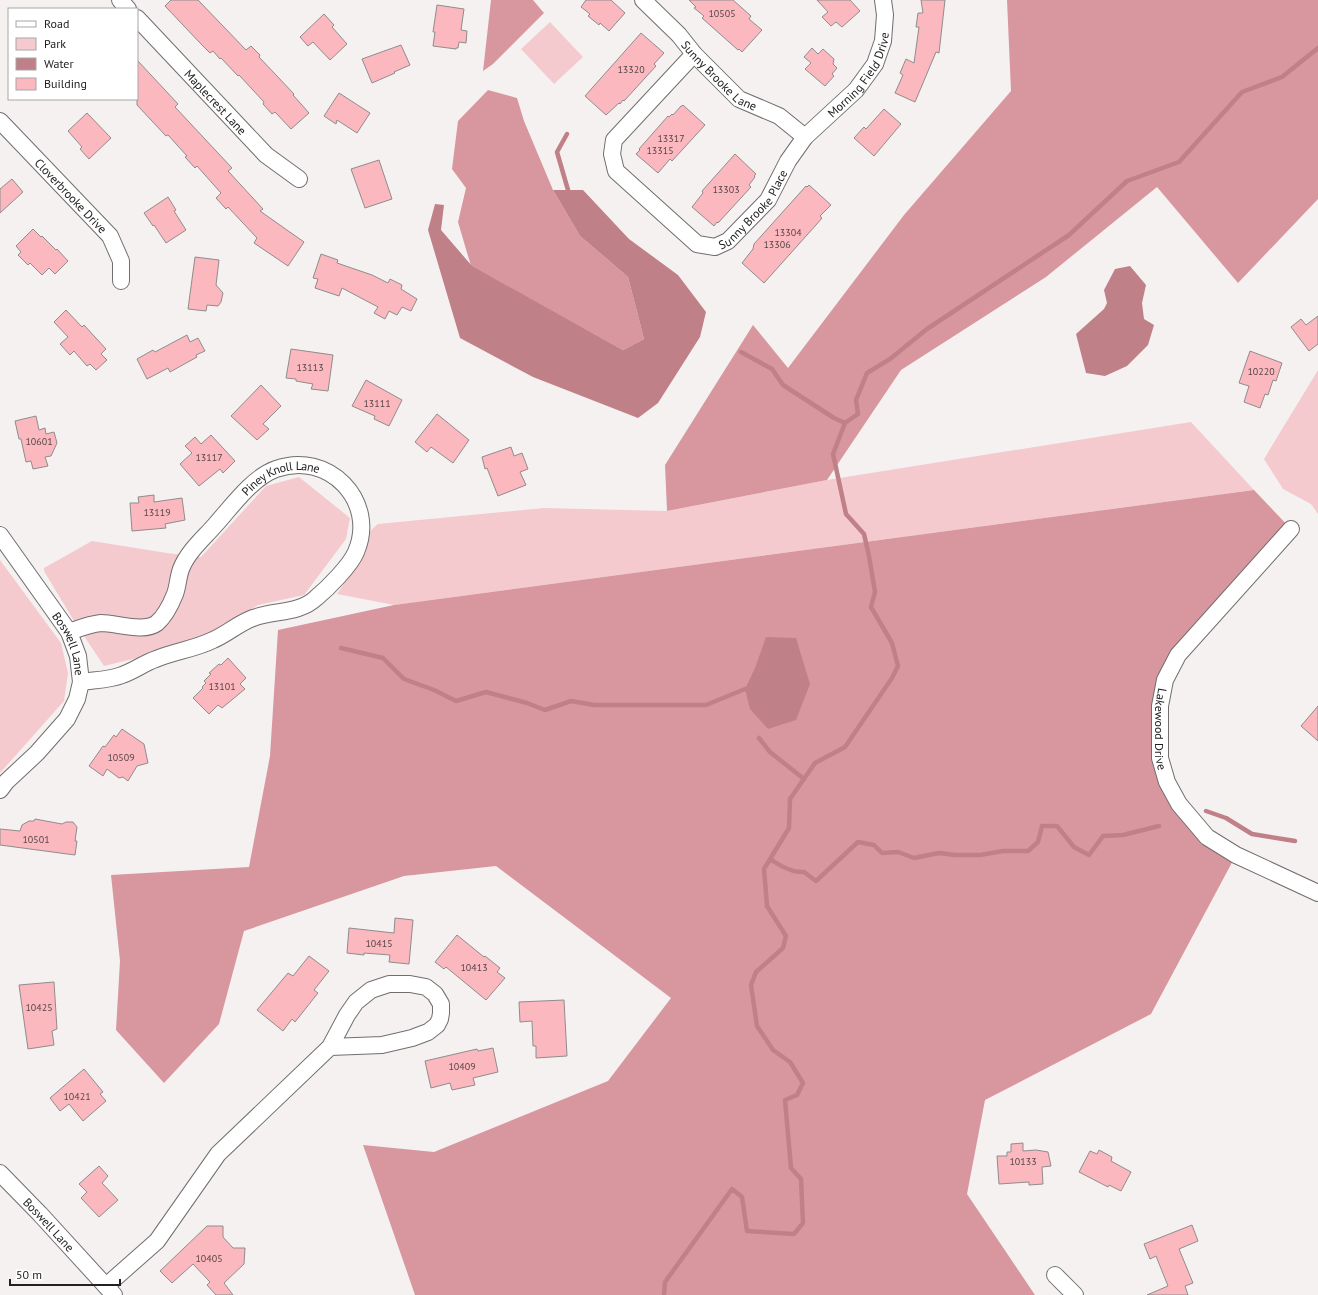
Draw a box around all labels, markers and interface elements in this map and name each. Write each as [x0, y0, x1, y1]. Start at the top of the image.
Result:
house number: 10505 [708, 7, 736, 20]
legend [8, 8, 138, 100]
text: Road [44, 16, 69, 31]
street label: Morning Field Drive [824, 32, 891, 120]
text: Park [44, 36, 66, 51]
street label: Sunny Brooke Lane [679, 37, 759, 113]
text: Water [44, 56, 74, 71]
house number: 13320 [617, 63, 645, 76]
street label: Maplecrest Lane [182, 66, 250, 137]
text: Building [44, 76, 87, 91]
house number: 13317 [657, 132, 685, 145]
house number: 13315 [646, 144, 674, 157]
street label: Cloverbrooke Drive [32, 155, 110, 236]
street label: Sunny Brooke Place [716, 167, 790, 252]
house number: 13303 [712, 183, 740, 196]
house number: 13304 [774, 226, 802, 239]
house number: 13306 [763, 238, 791, 251]
house number: 13113 [296, 361, 324, 374]
house number: 10220 [1247, 365, 1275, 378]
house number: 13111 [363, 397, 391, 410]
house number: 10601 [25, 435, 53, 448]
house number: 13117 [195, 451, 223, 464]
street label: Piney Knoll Lane [238, 457, 322, 498]
house number: 13119 [143, 506, 171, 519]
street label: Boswell Lane [49, 609, 88, 676]
house number: 13101 [208, 680, 236, 693]
street label: Lakewood Drive [1153, 687, 1171, 772]
house number: 10509 [107, 751, 135, 764]
house number: 10501 [22, 833, 50, 846]
house number: 10415 [365, 937, 393, 950]
house number: 10413 [460, 961, 488, 974]
house number: 10425 [25, 1001, 53, 1014]
house number: 10409 [448, 1060, 476, 1073]
house number: 10421 [63, 1090, 91, 1103]
house number: 10133 [1009, 1155, 1037, 1168]
street label: Boswell Lane [20, 1194, 78, 1254]
house number: 10405 [195, 1252, 223, 1265]
scale bar [10, 1261, 120, 1287]
text: 50 m [16, 1267, 42, 1282]

